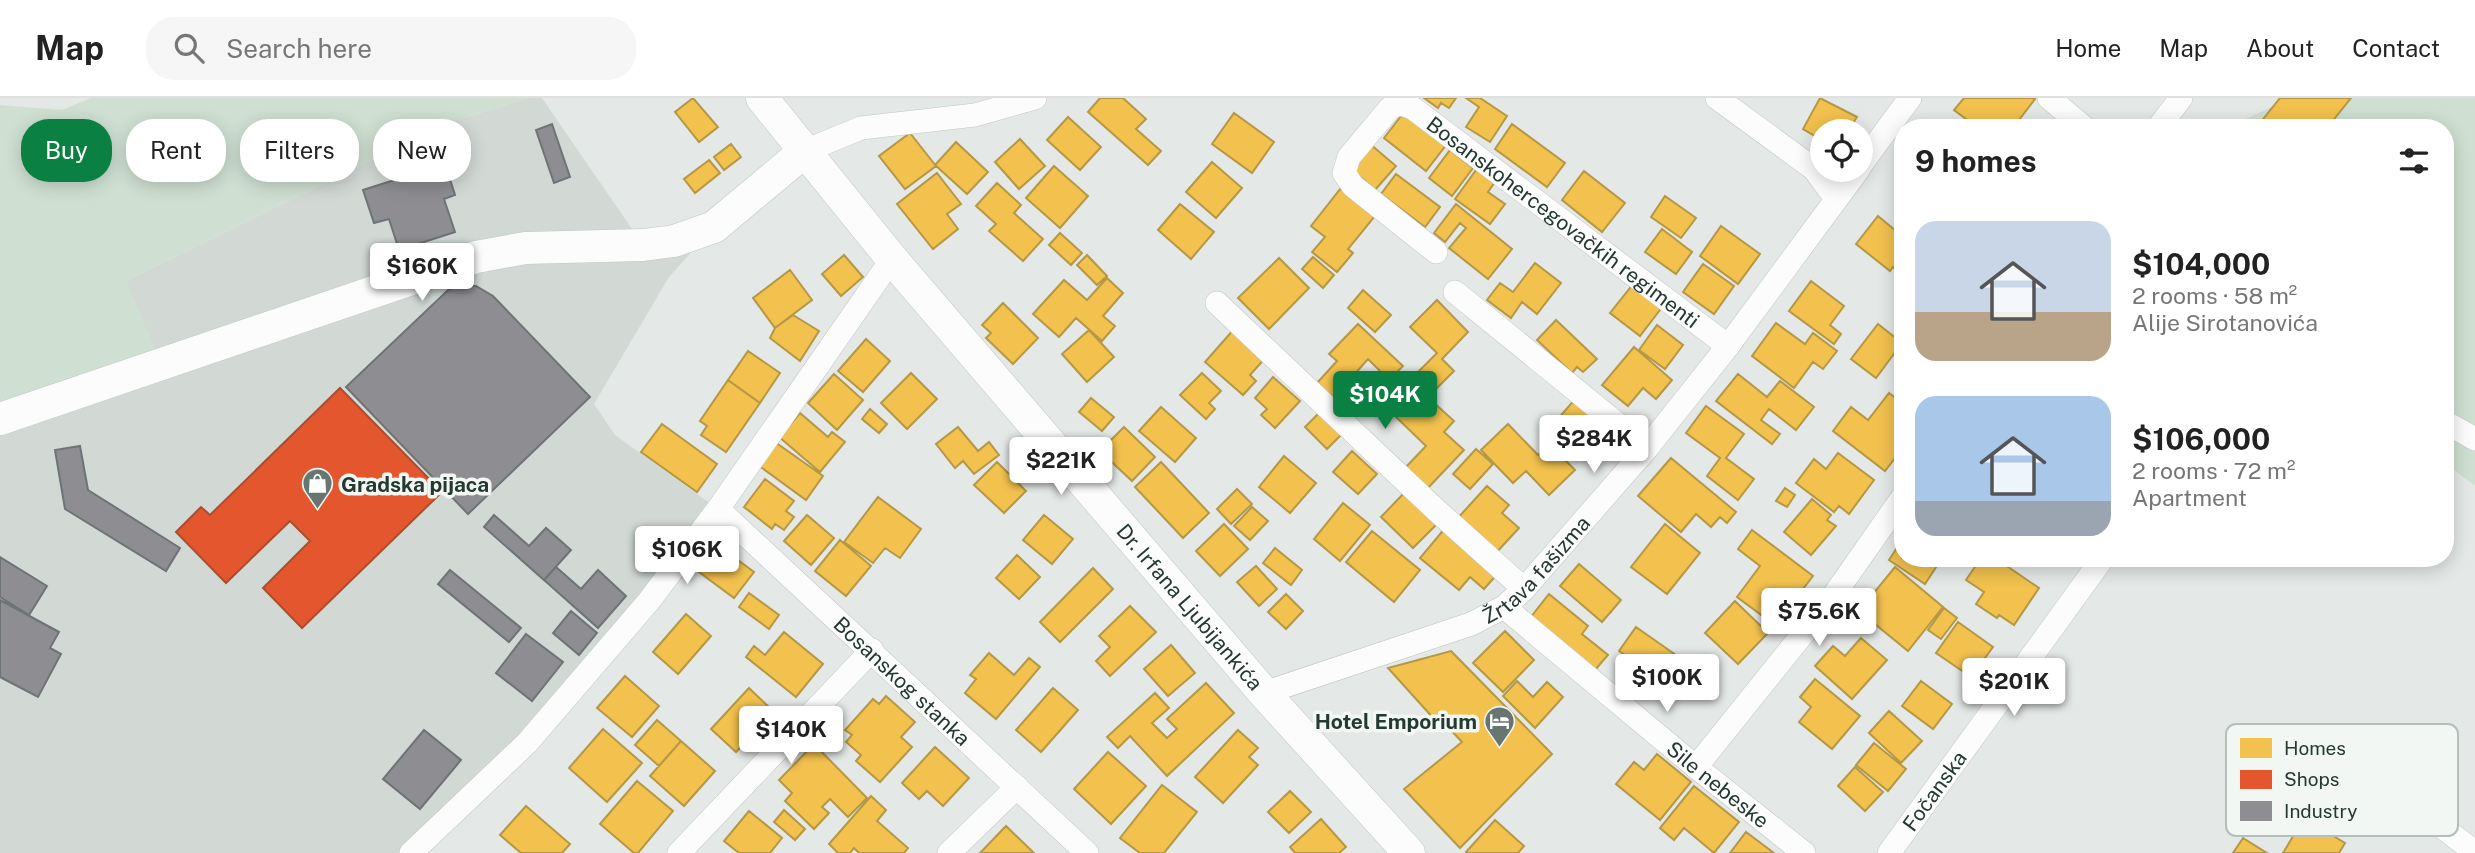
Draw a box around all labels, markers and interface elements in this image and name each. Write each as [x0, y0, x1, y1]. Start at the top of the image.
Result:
search box [146, 17, 636, 80]
text: Map [35, 29, 104, 67]
icon: search [170, 29, 208, 67]
text: Search here [226, 33, 372, 64]
text: Home [2055, 34, 2121, 62]
text: Map [2159, 34, 2208, 62]
text: About [2246, 34, 2314, 62]
text: Contact [2352, 34, 2440, 62]
street label: Bosanskohercegovačkih regimenti [1422, 111, 1705, 333]
chip: Buy [21, 119, 112, 182]
chip: Rent [126, 119, 226, 182]
chip: Filters [240, 119, 359, 182]
chip: New [373, 119, 471, 182]
map controls [1810, 119, 1873, 182]
button: locate [1810, 119, 1873, 182]
icon: filters [2395, 142, 2433, 180]
text: 9 homes [1915, 143, 2037, 179]
pin: $160K [373, 244, 471, 303]
text: $104,000 [2132, 246, 2270, 282]
icon: home [1971, 249, 2055, 333]
text: $160K [386, 252, 458, 279]
text: 2 rooms · 58 m² [2132, 282, 2297, 309]
text: Alije Sirotanovića [2132, 309, 2318, 336]
pin: $104K [1336, 372, 1434, 431]
text: $104K [1349, 380, 1421, 407]
pin: $284K [1545, 416, 1643, 475]
text: $106,000 [2132, 421, 2270, 457]
text: $284K [1555, 424, 1633, 451]
icon: home [1971, 424, 2055, 508]
pin: $221K [1012, 438, 1110, 497]
text: $221K [1025, 446, 1097, 473]
text: 2 rooms · 72 m² [2132, 457, 2295, 484]
shop icon: Gradska pijaca [301, 467, 335, 511]
place label: Gradska pijaca [341, 472, 489, 497]
text: Apartment [2132, 484, 2247, 511]
street label: Žrtava fašizma [1478, 510, 1595, 629]
street label: Dr. Irfana Ljubijankića [1112, 519, 1268, 695]
pin: $106K [638, 526, 736, 586]
text: $106K [651, 535, 723, 562]
pin: $75.6K [1762, 588, 1876, 648]
text: $75.6K [1777, 597, 1861, 624]
street label: Bosanskog stanka [829, 611, 976, 751]
pin: $100K [1618, 654, 1716, 714]
pin: $201K [1965, 658, 2063, 718]
text: $100K [1631, 663, 1703, 690]
text: $201K [1978, 667, 2050, 694]
hotel icon: Hotel Emporium [1483, 704, 1517, 748]
pin: $140K [742, 706, 840, 766]
place label: Hotel Emporium [1315, 709, 1477, 734]
text: $140K [755, 715, 827, 742]
legend [2226, 724, 2458, 836]
street label: Sile nebeske [1662, 736, 1774, 833]
text: Homes [2284, 737, 2346, 759]
street label: Fočanska [1897, 746, 1972, 836]
text: Shops [2284, 768, 2339, 790]
text: Industry [2284, 800, 2357, 822]

